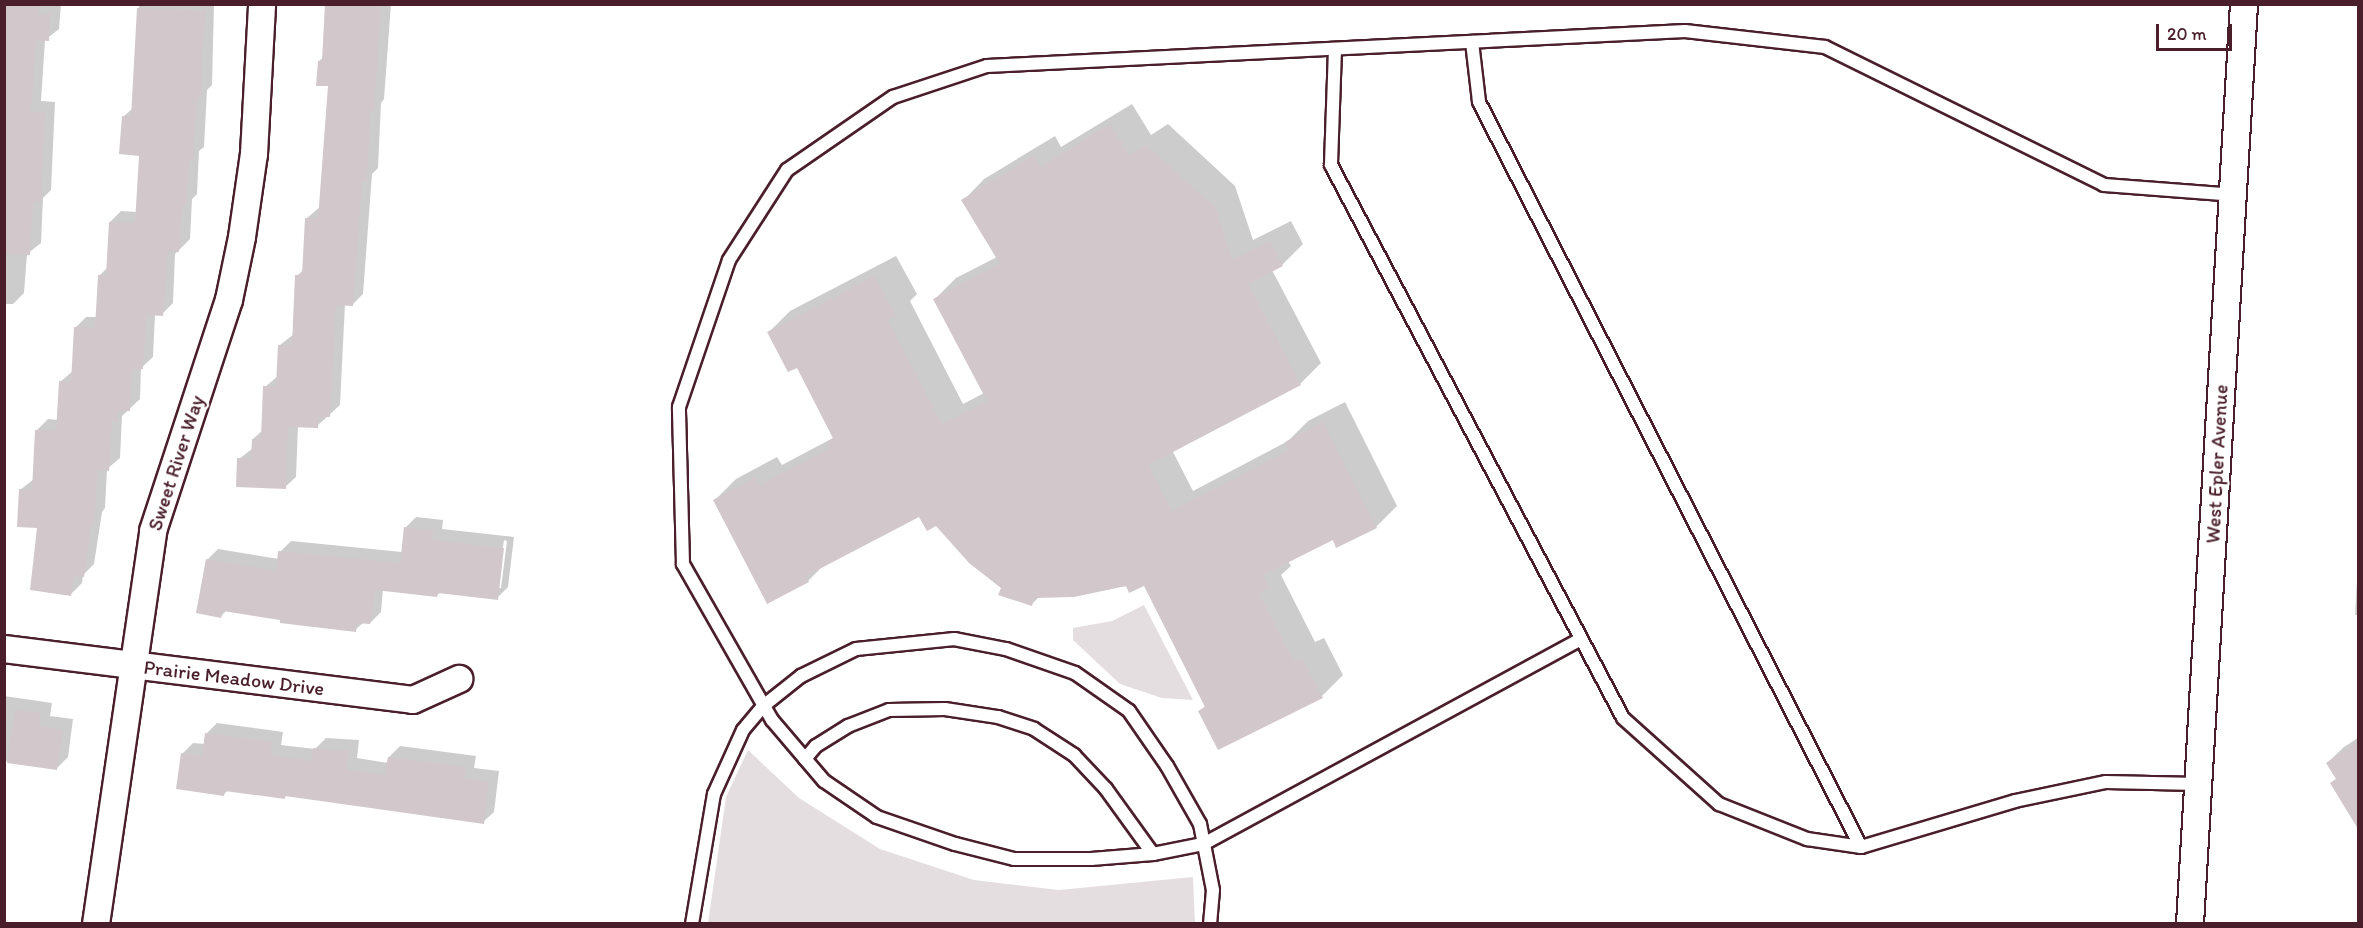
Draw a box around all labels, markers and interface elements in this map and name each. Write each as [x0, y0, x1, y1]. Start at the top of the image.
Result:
scale bar [2159, 12, 2236, 50]
text: 20 m [2167, 23, 2207, 45]
street label: West Epler Avenue [2201, 384, 2233, 544]
street label: Sweet River Way [143, 393, 209, 533]
street label: Prairie Meadow Drive [143, 655, 325, 701]

